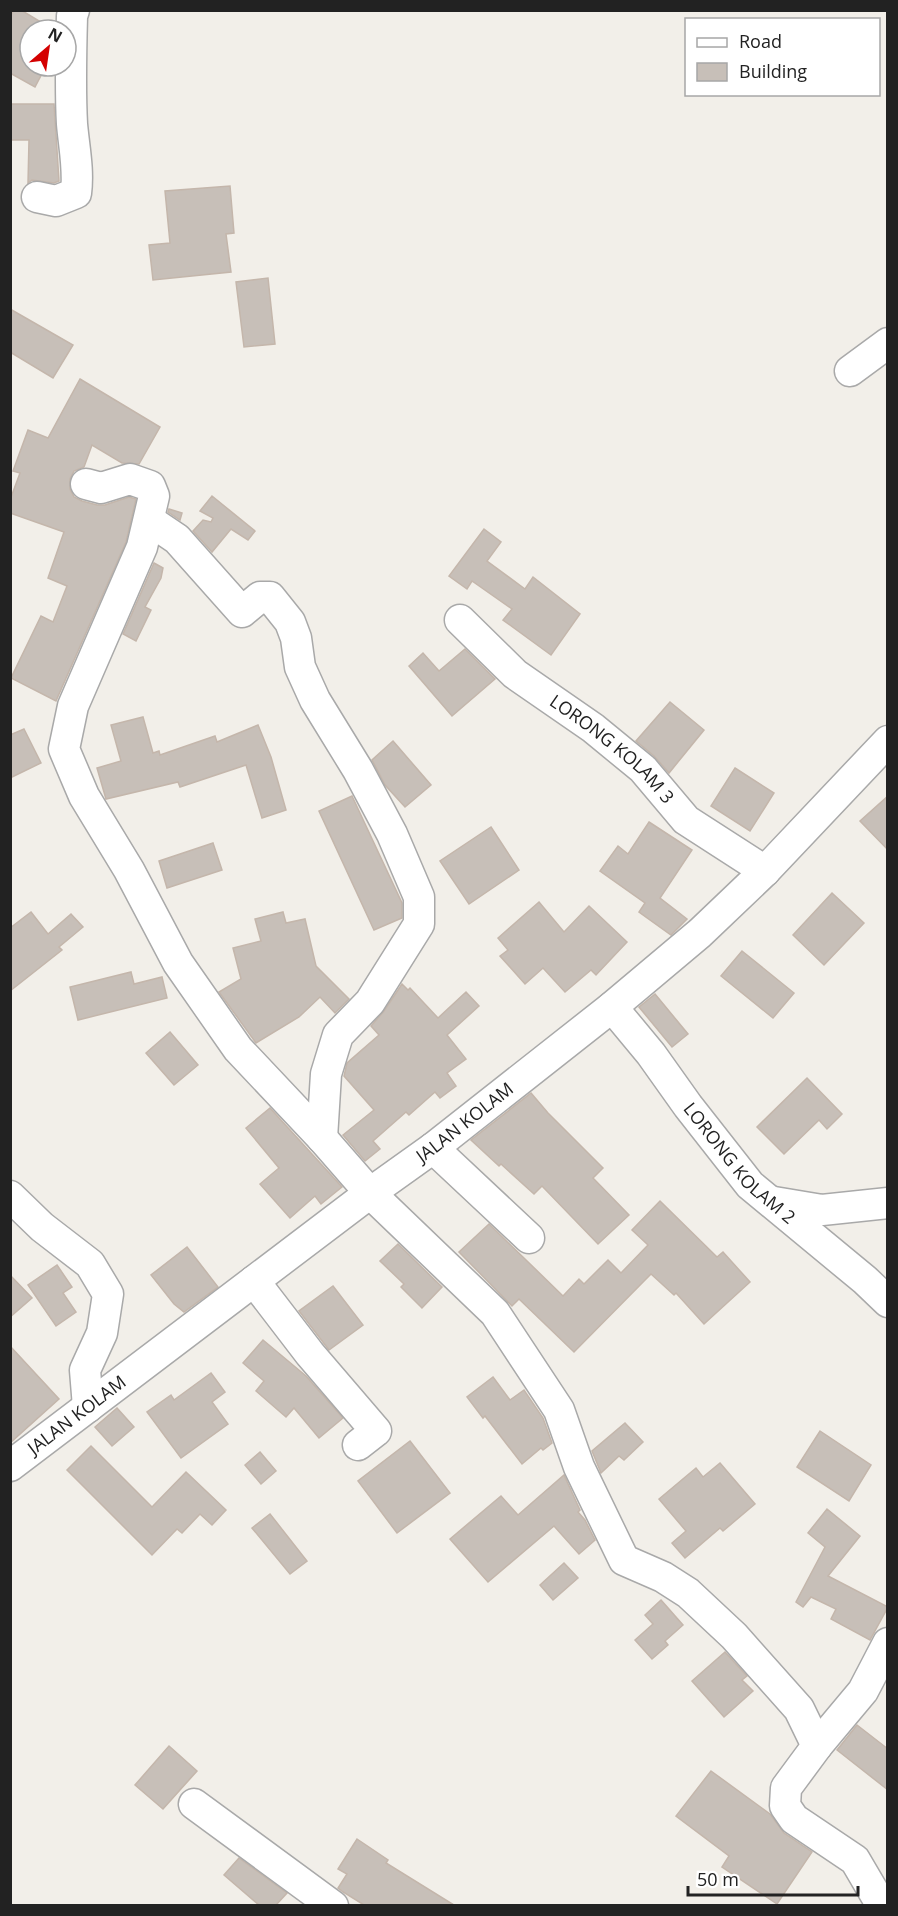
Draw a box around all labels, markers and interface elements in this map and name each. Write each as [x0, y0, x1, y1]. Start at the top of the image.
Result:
north arrow [18, 18, 78, 78]
legend [685, 18, 880, 96]
text: N [44, 22, 66, 48]
text: Road [739, 29, 782, 53]
text: Building [739, 59, 807, 83]
street label: LORONG KOLAM 3 [545, 689, 680, 808]
street label: JALAN KOLAM [409, 1076, 518, 1169]
street label: LORONG KOLAM 2 [679, 1097, 801, 1229]
street label: JALAN KOLAM [21, 1369, 130, 1461]
scale bar [688, 1859, 858, 1897]
text: 50 m [697, 1867, 739, 1891]

